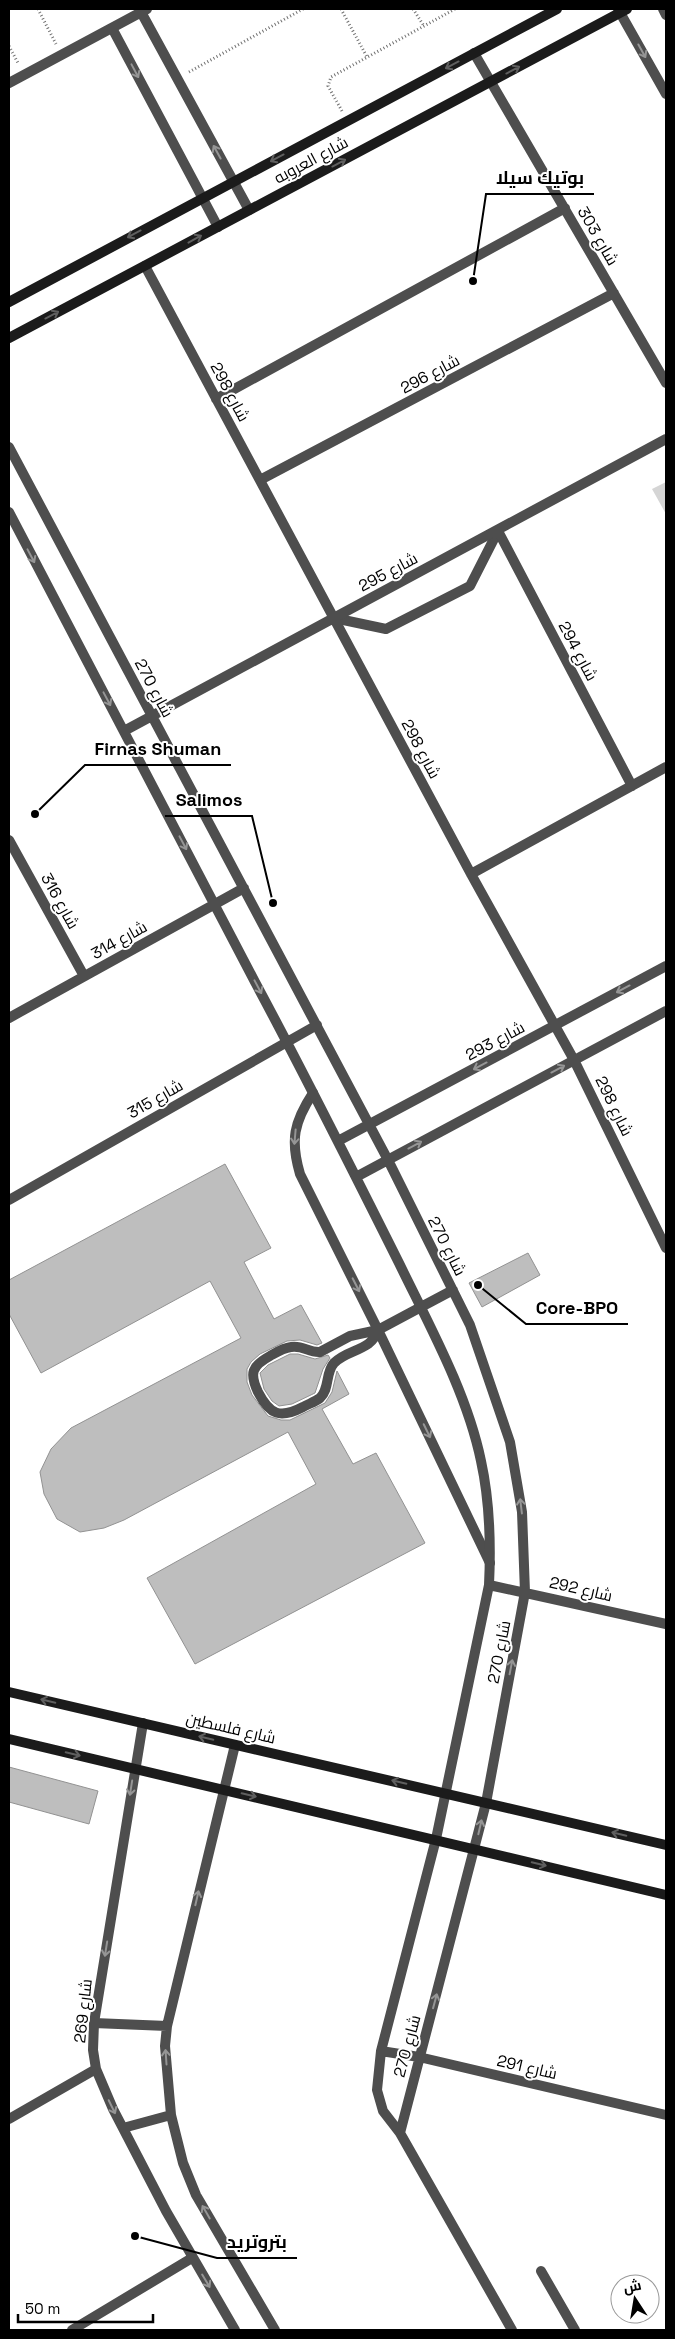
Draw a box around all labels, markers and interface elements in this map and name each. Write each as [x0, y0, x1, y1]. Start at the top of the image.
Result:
one-way arrow [637, 44, 647, 59]
one-way arrow [445, 60, 459, 70]
one-way arrow [131, 63, 140, 78]
one-way arrow [506, 65, 521, 75]
street label: شارع العروبه [270, 132, 352, 189]
one-way arrow [212, 145, 222, 160]
one-way arrow [271, 153, 285, 163]
one-way arrow [331, 158, 346, 167]
callout: بوتيك سيلا [486, 161, 594, 194]
text: بوتيك سيلا [496, 166, 584, 189]
street label: شارع 303 [572, 203, 623, 270]
one-way arrow [128, 230, 142, 240]
one-way arrow [188, 234, 203, 244]
one-way arrow [44, 310, 59, 319]
street label: شارع 296 [397, 350, 464, 399]
street label: شارع 298 [205, 359, 254, 426]
one-way arrow [27, 548, 37, 562]
street label: شارع 295 [355, 548, 422, 597]
street label: شارع 294 [553, 618, 602, 685]
street label: شارع 270 [129, 655, 178, 722]
one-way arrow [103, 691, 112, 706]
street label: شارع 298 [396, 716, 445, 783]
callout: Firnas Shuman [85, 732, 231, 765]
text: Firnas Shuman [95, 737, 221, 760]
callout: Salimos [165, 783, 252, 816]
text: Salimos [176, 788, 242, 811]
one-way arrow [179, 835, 188, 850]
street label: شارع 316 [35, 869, 84, 933]
street label: شارع 314 [87, 916, 151, 965]
one-way arrow [254, 979, 263, 994]
one-way arrow [616, 984, 631, 994]
street label: شارع 293 [462, 1017, 529, 1066]
one-way arrow [473, 1062, 488, 1071]
one-way arrow [550, 1063, 565, 1073]
street label: شارع 298 [590, 1072, 638, 1140]
street label: شارع 315 [123, 1075, 187, 1124]
one-way arrow [290, 1129, 300, 1145]
one-way arrow [407, 1140, 421, 1150]
street label: شارع 270 [422, 1213, 471, 1280]
one-way arrow [351, 1278, 361, 1293]
callout: Core-BPO [526, 1291, 628, 1324]
text: Core-BPO [536, 1296, 618, 1319]
one-way arrow [422, 1424, 432, 1439]
one-way arrow [516, 1498, 526, 1514]
street label: شارع 292 [547, 1572, 615, 1607]
street label: شارع 270 [483, 1619, 516, 1686]
one-way arrow [507, 1659, 517, 1675]
one-way arrow [41, 1696, 57, 1705]
street label: شارع فلسطين [184, 1707, 278, 1749]
one-way arrow [199, 1733, 215, 1742]
one-way arrow [65, 1750, 81, 1759]
one-way arrow [391, 1777, 407, 1786]
one-way arrow [126, 1780, 136, 1796]
one-way arrow [240, 1791, 256, 1800]
one-way arrow [476, 1819, 485, 1835]
one-way arrow [611, 1829, 627, 1838]
one-way arrow [531, 1860, 547, 1869]
one-way arrow [193, 1891, 202, 1907]
one-way arrow [101, 1940, 111, 1956]
street label: شارع 269 [69, 1978, 98, 2044]
one-way arrow [430, 1993, 440, 2009]
street label: شارع 270 [389, 2012, 426, 2080]
one-way arrow [161, 2049, 170, 2065]
street label: شارع 291 [495, 2050, 559, 2085]
one-way arrow [108, 2099, 117, 2114]
one-way arrow [201, 2206, 211, 2220]
callout: بتروتريد [217, 2225, 297, 2258]
text: بتروتريد [227, 2230, 287, 2253]
one-way arrow [201, 2273, 211, 2287]
north arrow [610, 2274, 660, 2324]
text: ش [622, 2276, 643, 2297]
scale bar [18, 2292, 152, 2324]
text: 50 m [25, 2299, 60, 2318]

